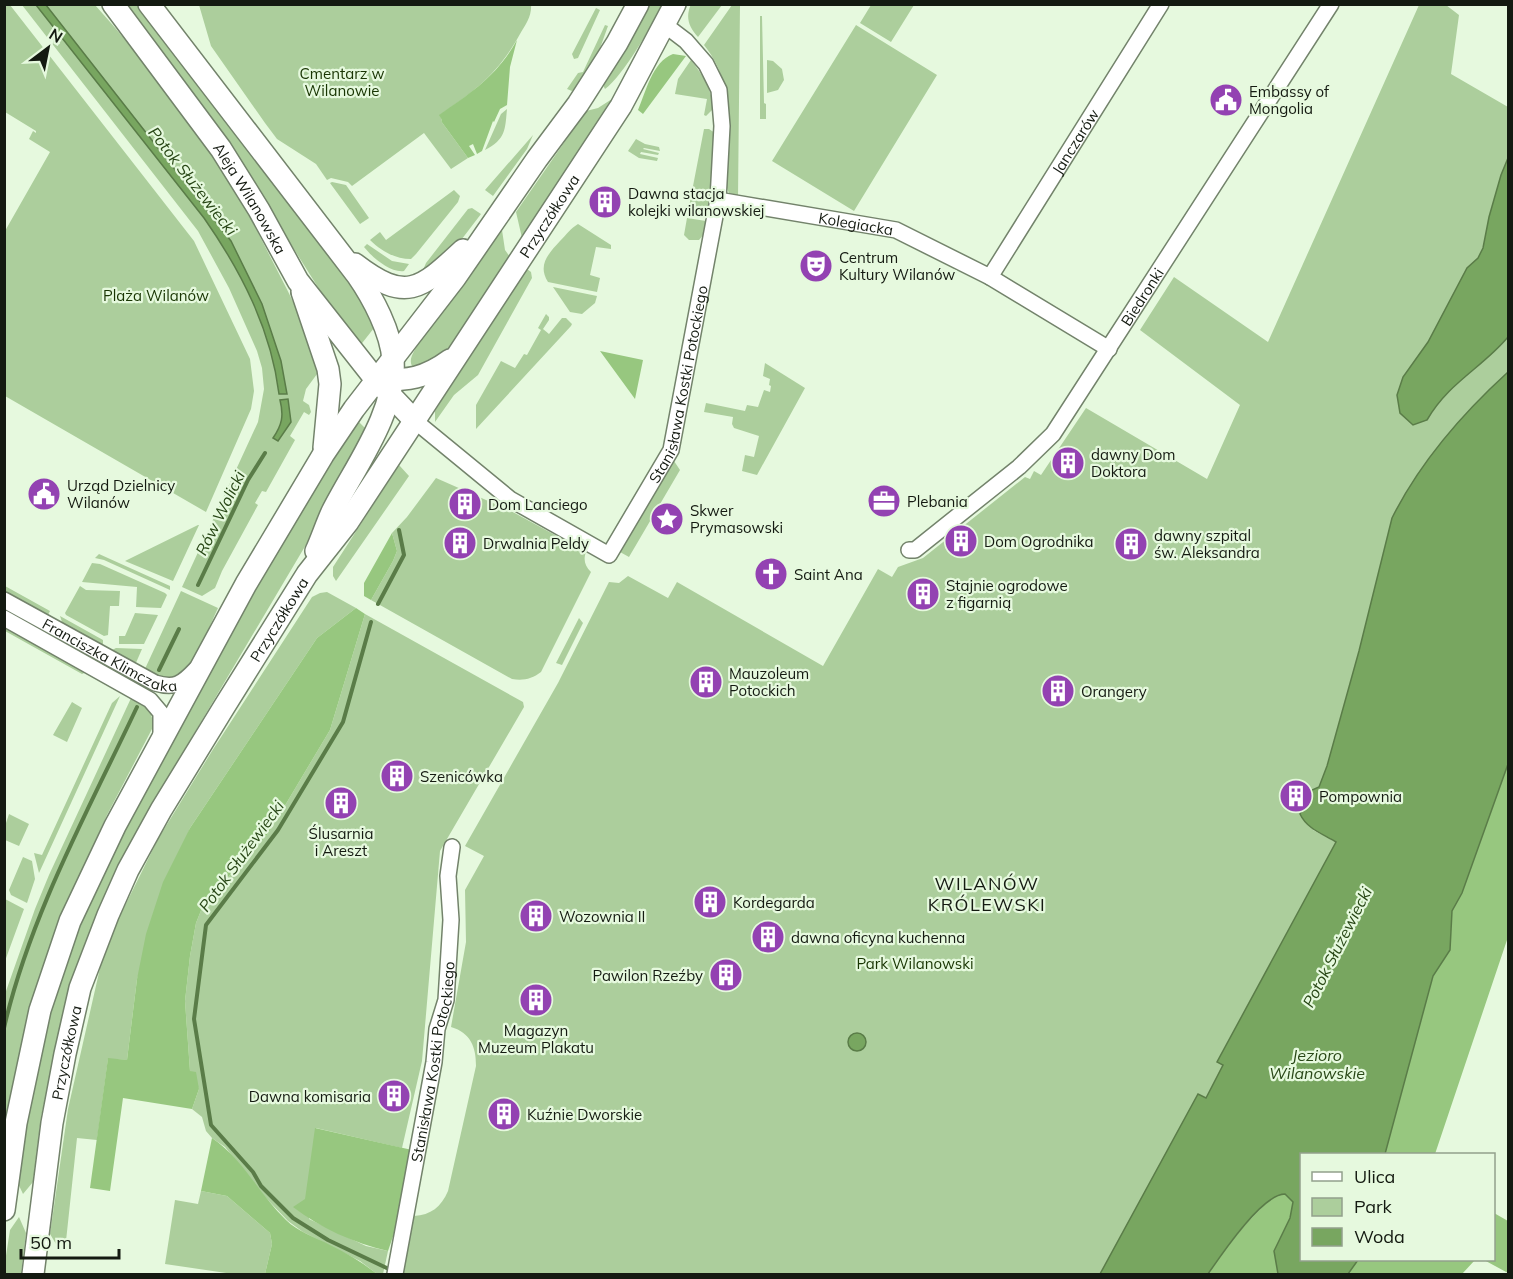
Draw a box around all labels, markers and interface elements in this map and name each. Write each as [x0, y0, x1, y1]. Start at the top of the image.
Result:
north arrow [18, 18, 78, 78]
text: N [46, 24, 66, 47]
park label: Cmentarz w Wilanowie [300, 64, 384, 100]
public building icon: Embassy of Mongolia [1208, 82, 1244, 118]
place label: Embassy of Mongolia [1249, 82, 1330, 118]
street label: Janczarów [1047, 105, 1103, 178]
water label: Potok Służewiecki [144, 123, 242, 239]
street label: Aleja Wilanowska [210, 138, 291, 257]
street label: Przyczółkowa [515, 171, 583, 261]
building icon: Dawna stacja kolejki wilanowskiej [587, 184, 623, 220]
place label: Dawna stacja kolejki wilanowskiej [628, 184, 764, 220]
street label: Kolegiacka [817, 208, 895, 239]
theatre icon: Centrum Kultury Wilanów [798, 248, 834, 284]
place label: Centrum Kultury Wilanów [839, 248, 955, 284]
street label: Biedronki [1116, 264, 1167, 329]
street label: Stanisława Kostki Potockiego [644, 284, 711, 486]
park label: Plaża Wilanów [103, 286, 209, 305]
building icon: dawny Dom Doktora [1050, 445, 1086, 481]
place label: dawny Dom Doktora [1091, 445, 1176, 481]
water label: Rów Wolicki [191, 467, 249, 559]
public building icon: Urząd Dzielnicy Wilanów [26, 476, 62, 512]
place label: Urząd Dzielnicy Wilanów [67, 476, 175, 512]
office icon: Plebania [866, 483, 902, 519]
building icon: Dom Lanciego [447, 486, 483, 522]
place label: Plebania [907, 492, 968, 511]
place label: Dom Lanciego [488, 495, 588, 514]
place icon: Skwer Prymasowski [649, 501, 685, 537]
place label: Skwer Prymasowski [690, 501, 783, 537]
building icon: Dom Ogrodnika [943, 523, 979, 559]
building icon: Drwalnia Peldy [442, 525, 478, 561]
building icon: dawny szpital św. Aleksandra [1113, 526, 1149, 562]
place label: dawny szpital św. Aleksandra [1154, 526, 1260, 562]
place label: Dom Ogrodnika [984, 532, 1093, 551]
place label: Drwalnia Peldy [483, 534, 589, 553]
church icon: Saint Ana [753, 556, 789, 592]
place label: Saint Ana [794, 565, 863, 584]
street label: Przyczółkowa [245, 574, 312, 665]
building icon: Stajnie ogrodowe z figarnią [905, 576, 941, 612]
place label: Stajnie ogrodowe z figarnią [946, 576, 1068, 612]
street label: Franciszka Klimczaka [39, 614, 178, 695]
building icon: Mauzoleum Potockich [688, 664, 724, 700]
place label: Mauzoleum Potockich [729, 664, 809, 700]
building icon: Orangery [1040, 673, 1076, 709]
place label: Orangery [1081, 682, 1147, 701]
building icon: Szenicówka [379, 758, 415, 794]
place label: Szenicówka [420, 767, 503, 786]
building icon: Pompownia [1278, 778, 1314, 814]
building icon: Ślusarnia i Areszt [323, 785, 359, 821]
place label: Pompownia [1319, 787, 1402, 806]
water label: Potok Służewiecki [194, 796, 288, 915]
place label: Ślusarnia i Areszt [309, 824, 373, 860]
district label: WILANÓW KRÓLEWSKI [928, 872, 1046, 916]
water label: Potok Służewiecki [1298, 883, 1376, 1010]
building icon: Kordegarda [692, 884, 728, 920]
place label: Kordegarda [733, 893, 815, 912]
building icon: Wozownia II [518, 898, 554, 934]
place label: Wozownia II [559, 907, 645, 926]
building icon: dawna oficyna kuchenna [750, 919, 786, 955]
place label: dawna oficyna kuchenna [791, 928, 965, 947]
park label: Park Wilanowski [856, 954, 974, 973]
building icon: Pawilon Rzeźby [708, 957, 744, 993]
street label: Stanisława Kostki Potockiego [406, 961, 458, 1164]
place label: Pawilon Rzeźby [592, 966, 703, 985]
building icon: Magazyn Muzeum Plakatu [518, 982, 554, 1018]
street label: Przyczółkowa [47, 1004, 85, 1101]
place label: Magazyn Muzeum Plakatu [478, 1021, 594, 1057]
water label: Jezioro Wilanowskie [1269, 1045, 1365, 1083]
building icon: Dawna komisaria [376, 1078, 412, 1114]
place label: Dawna komisaria [249, 1087, 371, 1106]
building icon: Kuźnie Dworskie [486, 1096, 522, 1132]
place label: Kuźnie Dworskie [527, 1105, 642, 1124]
legend [1300, 1153, 1495, 1261]
text: Ulica [1354, 1165, 1395, 1188]
text: Park [1354, 1195, 1393, 1218]
scale bar [21, 1222, 118, 1260]
text: Woda [1354, 1225, 1405, 1248]
text: 50 m [30, 1231, 72, 1254]

